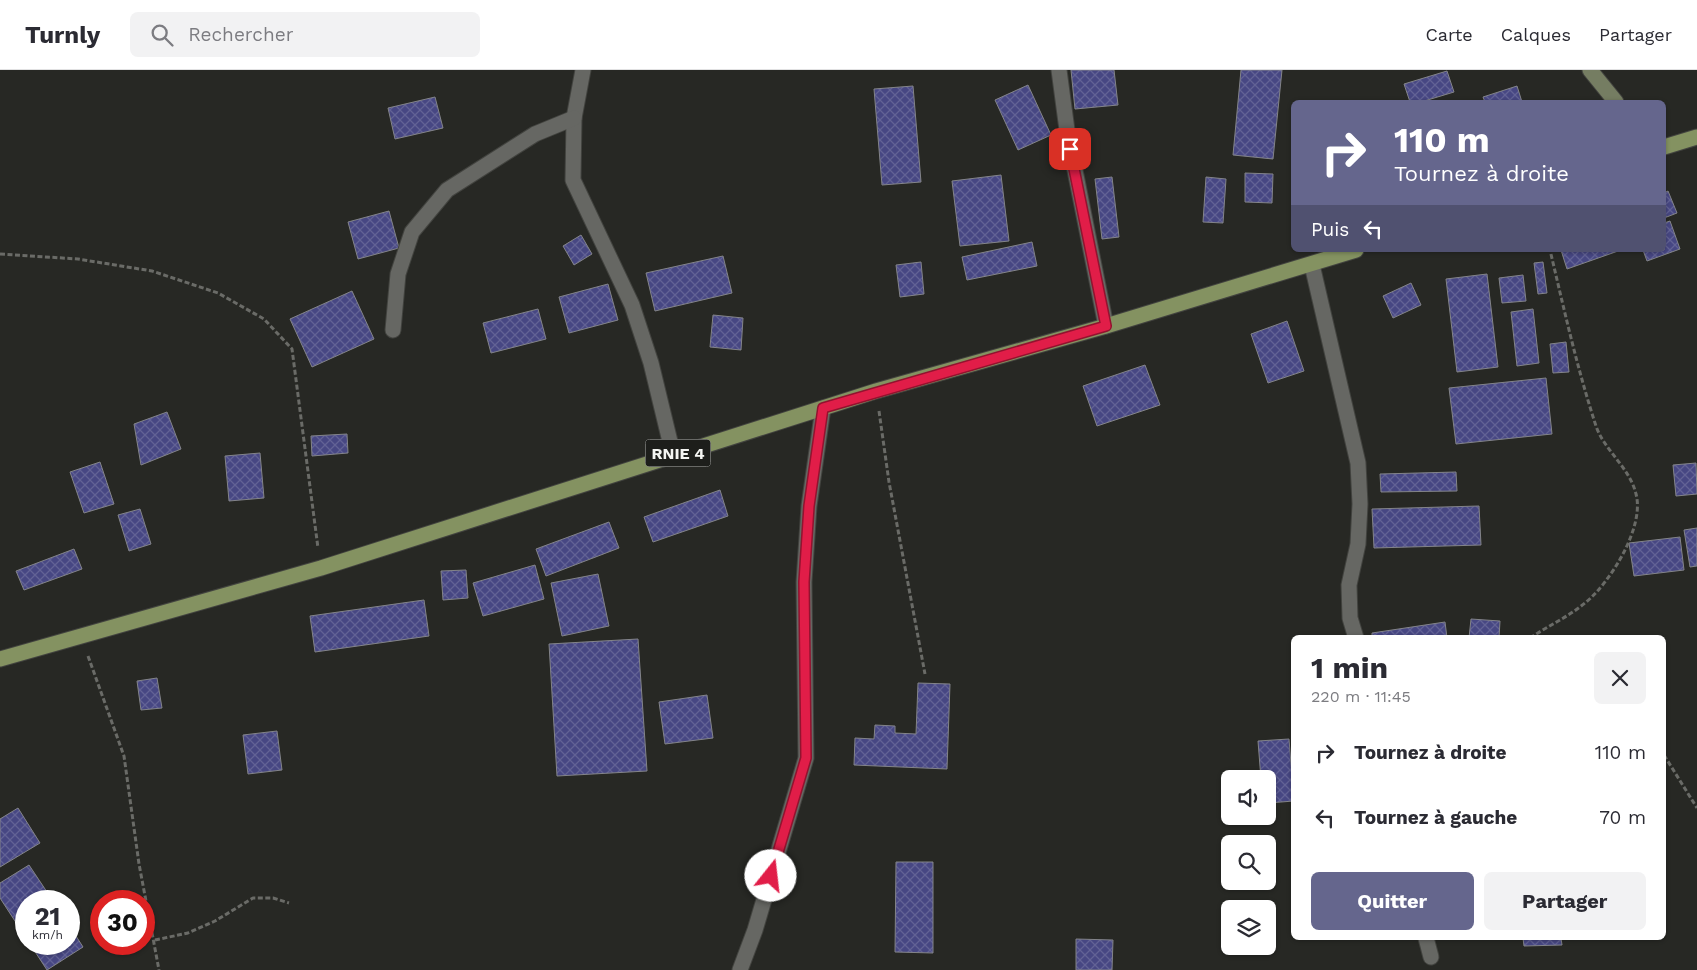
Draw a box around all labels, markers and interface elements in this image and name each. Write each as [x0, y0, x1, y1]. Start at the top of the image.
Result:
search box [130, 12, 480, 57]
text: Turnly [25, 21, 100, 49]
icon: search [148, 21, 176, 49]
text: Rechercher [188, 23, 293, 46]
text: Carte [1425, 24, 1473, 45]
text: Calques [1501, 24, 1571, 45]
text: Partager [1599, 24, 1672, 45]
text: 110 m [1394, 119, 1490, 161]
icon: right [1311, 120, 1376, 185]
pin [1049, 128, 1091, 170]
icon: arrive [1056, 135, 1084, 163]
text: Tournez à droite [1394, 161, 1569, 186]
icon: left [1359, 215, 1387, 243]
text: Puis [1311, 218, 1349, 241]
road number: RNIE 4 [646, 439, 710, 466]
text: 1 min [1311, 650, 1388, 685]
button: close [1594, 652, 1646, 704]
text: 220 m · 11:45 [1311, 687, 1411, 706]
icon: right [1311, 739, 1339, 767]
text: Tournez à droite [1354, 741, 1506, 764]
text: 110 m [1595, 741, 1646, 764]
map controls [1221, 770, 1276, 955]
button: sound [1221, 770, 1276, 825]
icon: left [1311, 804, 1339, 832]
text: Tournez à gauche [1354, 806, 1517, 829]
text: 70 m [1599, 806, 1646, 829]
button: search [1221, 835, 1276, 890]
position arrow [744, 849, 796, 901]
button: Quitter [1311, 872, 1474, 930]
button: Partager [1484, 872, 1646, 930]
speed limit sign: 30 [90, 890, 155, 955]
button: layers [1221, 900, 1276, 955]
text: 21 [35, 902, 60, 931]
text: km/h [32, 928, 63, 942]

